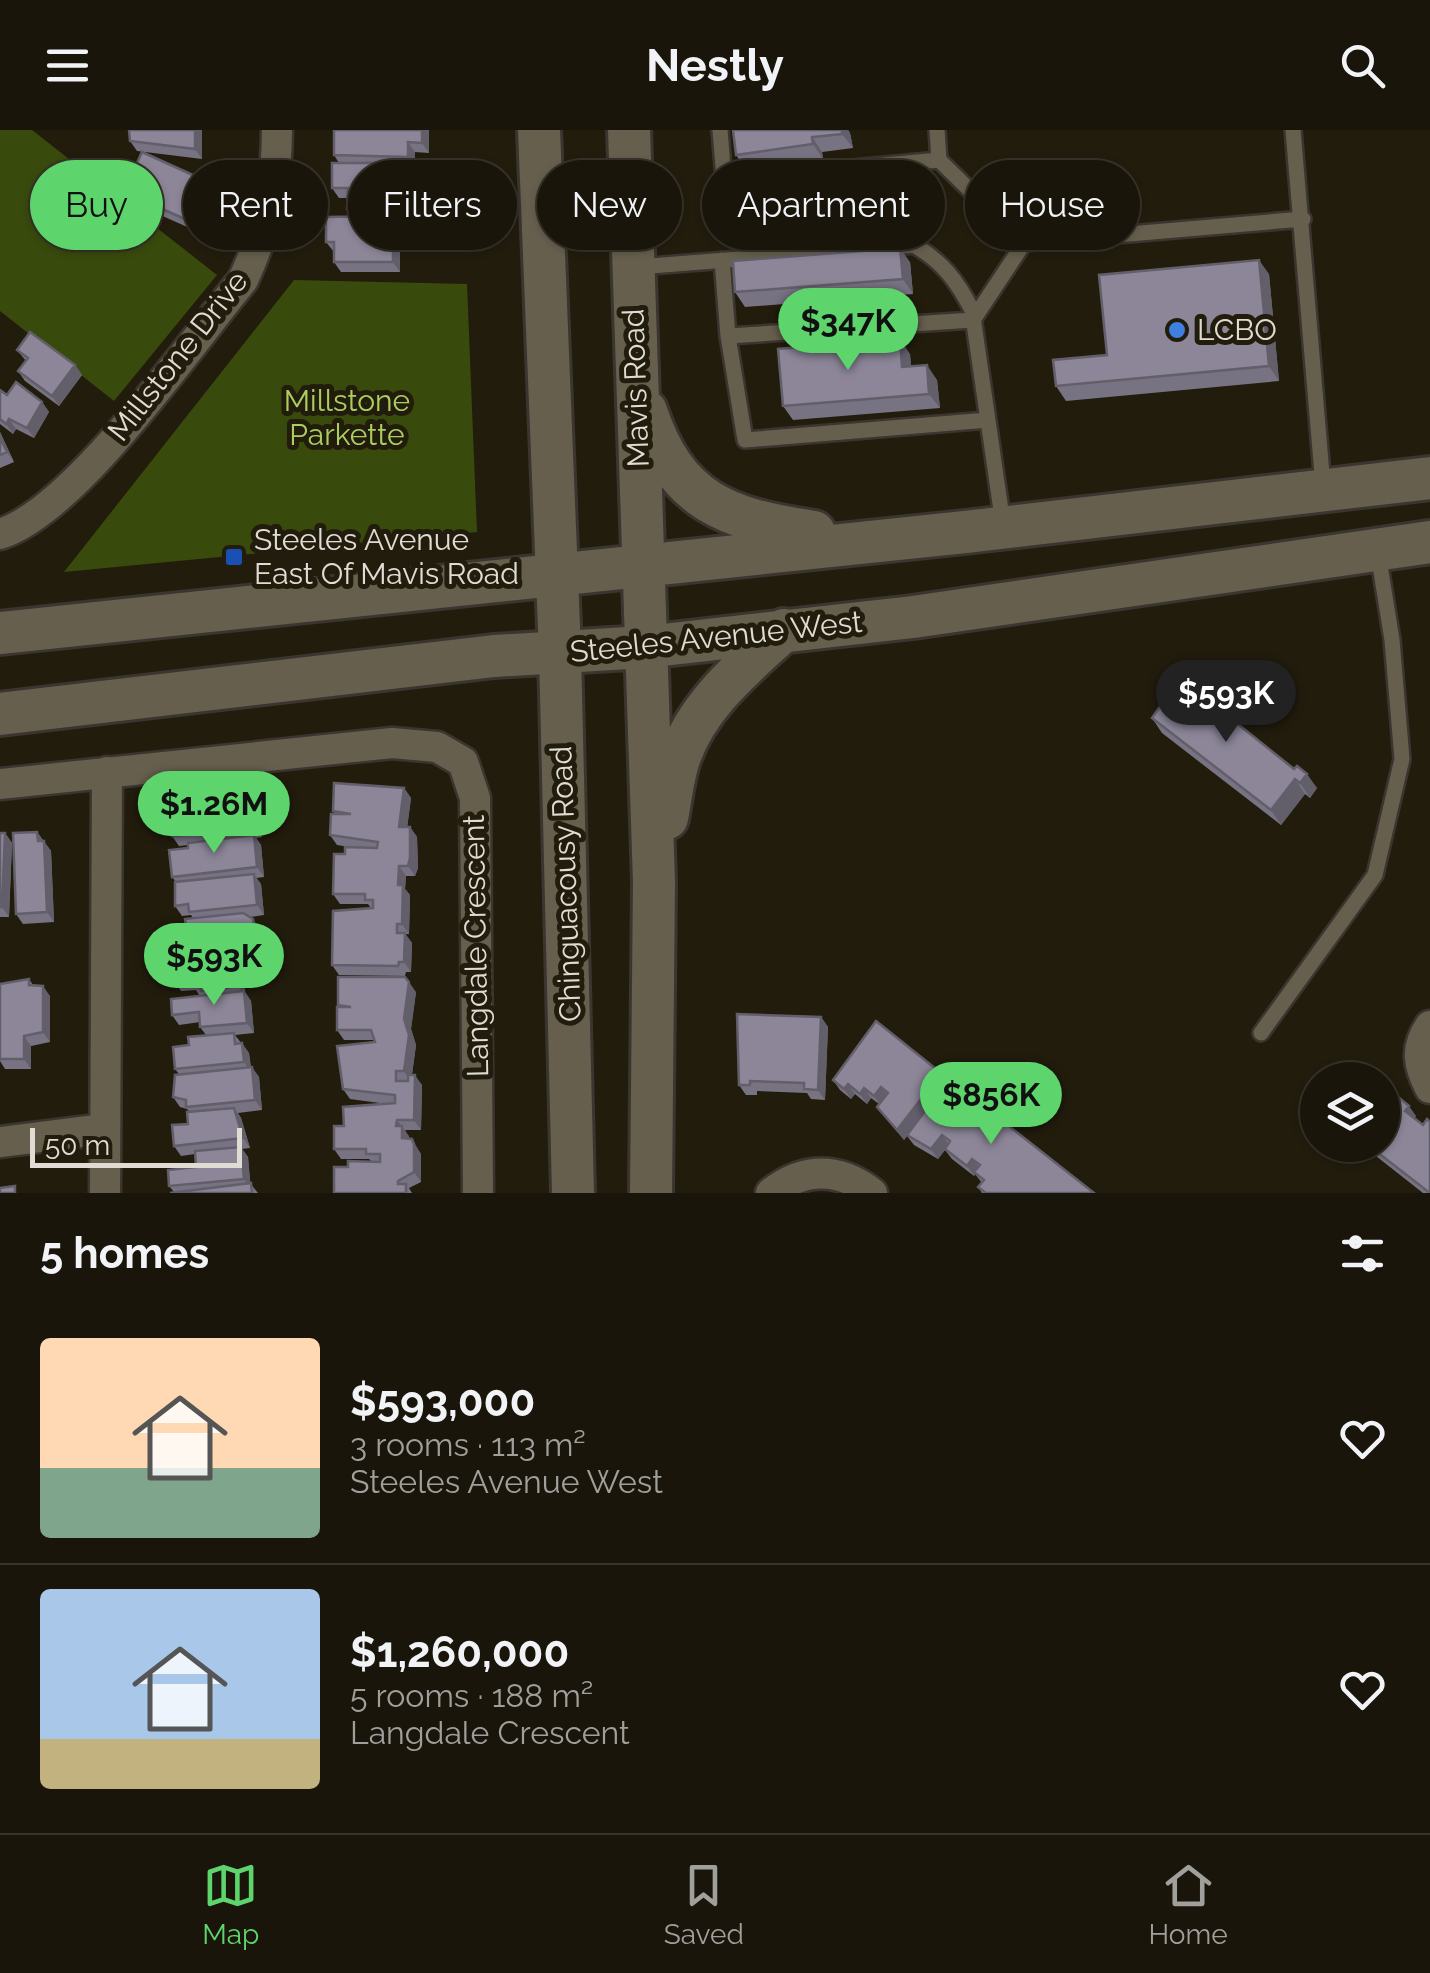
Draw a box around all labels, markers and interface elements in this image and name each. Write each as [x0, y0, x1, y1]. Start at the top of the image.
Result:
icon: menu [40, 38, 95, 93]
icon: search [1335, 38, 1390, 93]
text: Nestly [646, 39, 784, 92]
chip: Buy [30, 160, 163, 250]
chip: Rent [183, 160, 328, 250]
chip: Filters [348, 160, 517, 250]
chip: New [537, 160, 682, 250]
chip: Apartment [702, 160, 945, 250]
chip: House [965, 160, 1140, 250]
street label: Millstone Drive [101, 264, 255, 447]
pin: $347K [778, 288, 918, 373]
text: $347K [800, 302, 896, 339]
street label: Mavis Road [615, 308, 656, 468]
place label: LCBO [1197, 312, 1277, 347]
marker: LCBO [1166, 319, 1188, 341]
park label: Millstone Parkette [284, 383, 410, 452]
place label: Steeles Avenue East Of Mavis Road [254, 522, 519, 591]
marker: Steeles Avenue East Of Mavis Road [223, 546, 245, 568]
street label: Steeles Avenue West [568, 604, 864, 669]
pin: $593K [1156, 660, 1296, 745]
text: $593K [1178, 674, 1274, 711]
street label: Chinguacousy Road [543, 745, 588, 1023]
pin: $1.26M [133, 771, 295, 856]
text: $1.26M [160, 785, 268, 822]
street label: Langdale Crescent [456, 815, 495, 1077]
pin: $593K [144, 923, 284, 1008]
text: $593K [166, 937, 262, 974]
pin: $856K [921, 1062, 1061, 1147]
map controls [1300, 1062, 1400, 1162]
button: layers [1300, 1062, 1400, 1162]
text: $856K [942, 1076, 1040, 1113]
scale bar [30, 1123, 242, 1168]
text: 50 m [45, 1129, 110, 1162]
icon: filters [1335, 1226, 1390, 1281]
text: 5 homes [40, 1229, 209, 1278]
text: $593,000 [350, 1377, 535, 1426]
icon: home [120, 1378, 240, 1498]
icon: heart [1335, 1411, 1390, 1466]
text: 3 rooms · 113 m² [350, 1426, 586, 1463]
text: Steeles Avenue West [350, 1463, 663, 1500]
text: $1,260,000 [350, 1628, 569, 1677]
icon: home [120, 1629, 240, 1749]
icon: heart [1335, 1662, 1390, 1717]
text: 5 rooms · 188 m² [350, 1677, 593, 1714]
text: Langdale Crescent [350, 1714, 630, 1751]
tab: Map [202, 1858, 259, 1951]
tab: Saved [664, 1858, 744, 1951]
tab: Home [1148, 1858, 1228, 1951]

